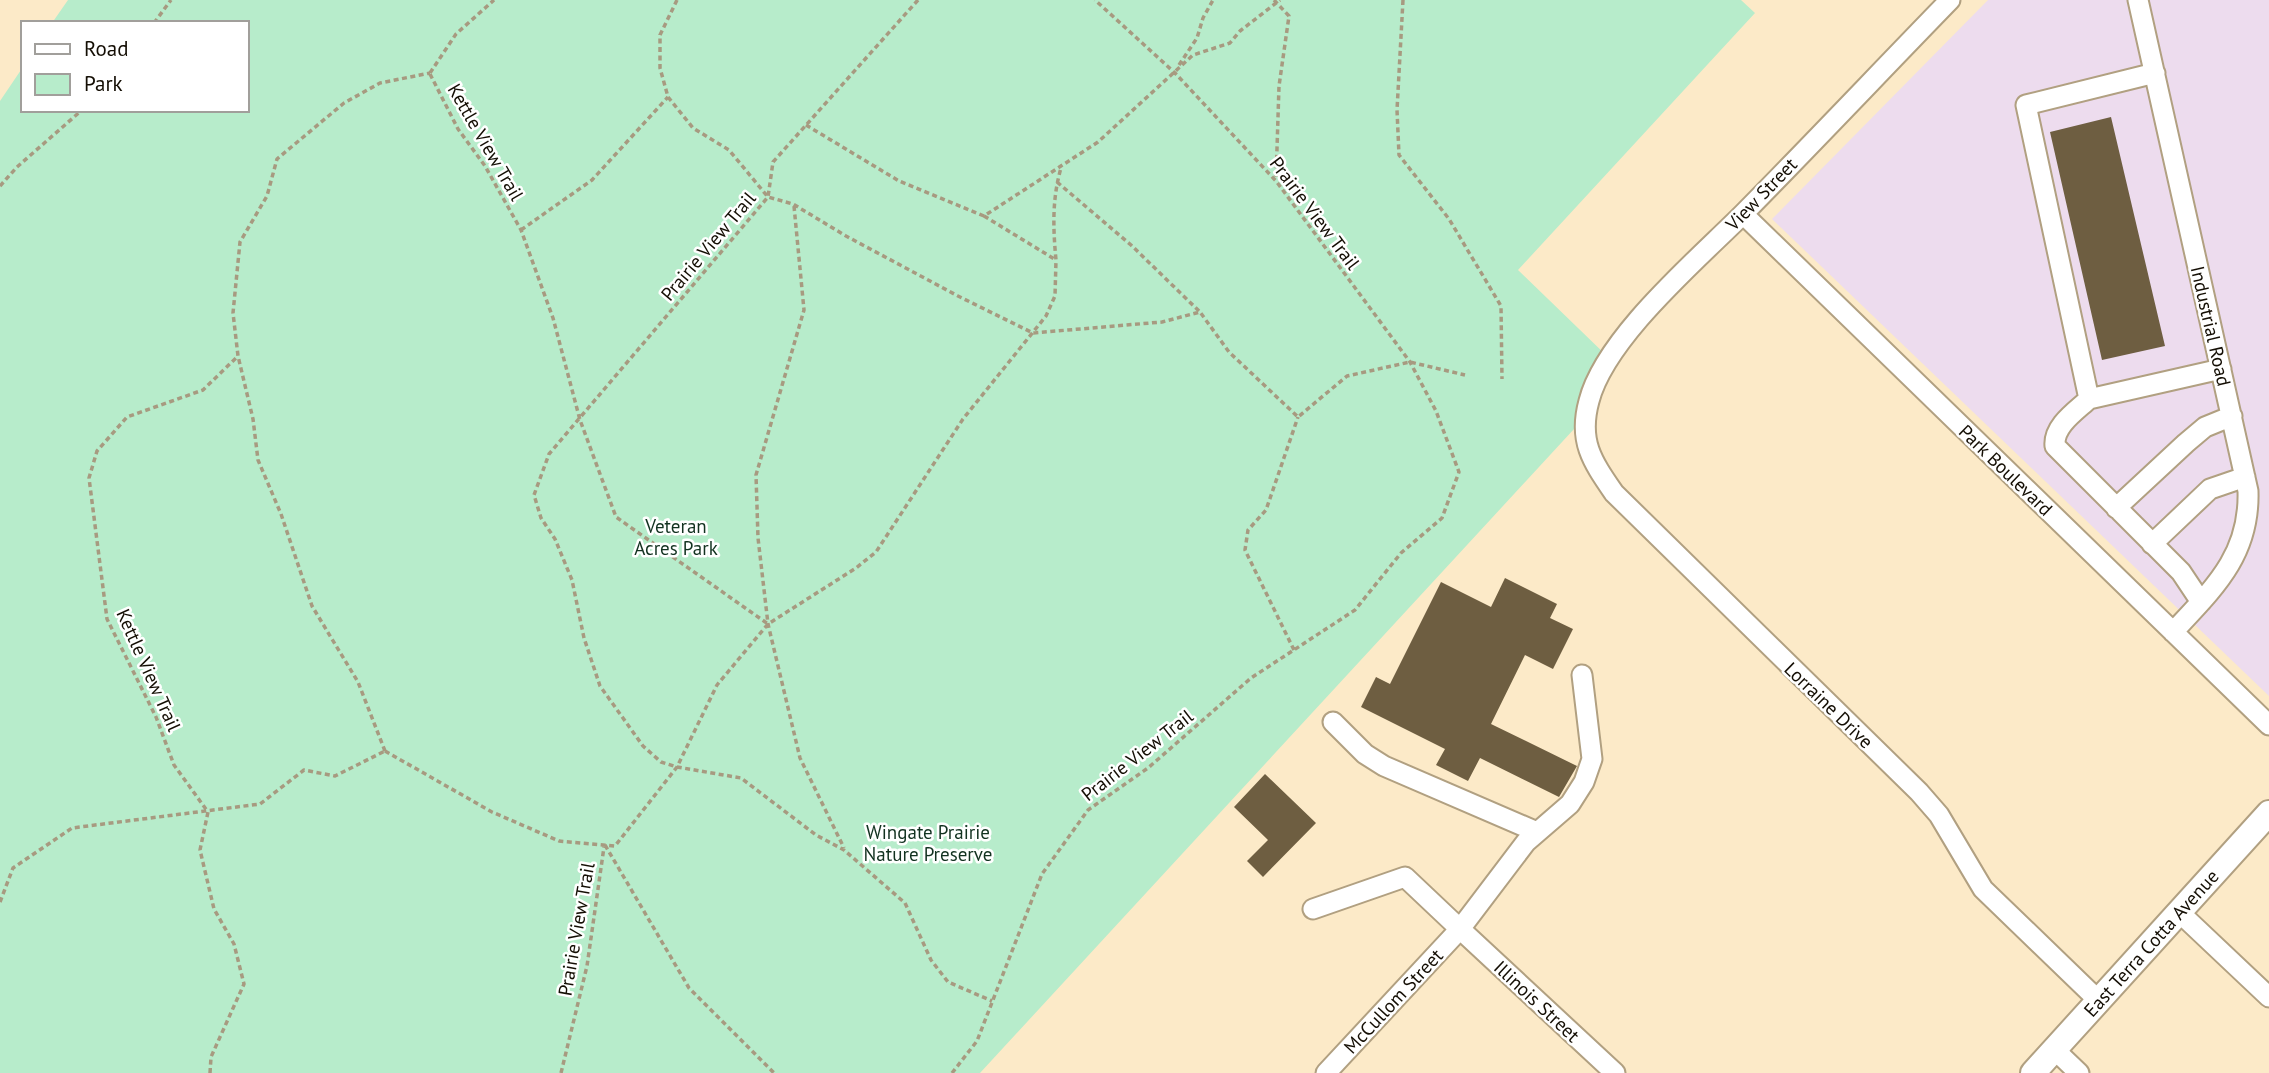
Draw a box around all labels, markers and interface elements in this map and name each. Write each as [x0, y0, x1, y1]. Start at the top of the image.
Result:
legend [21, 21, 248, 112]
text: Road [84, 35, 128, 62]
text: Park [84, 70, 123, 97]
street label: Kettle View Trail [443, 79, 529, 205]
street label: Prairie View Trail [1265, 152, 1365, 274]
street label: View Street [1720, 152, 1802, 236]
street label: Prairie View Trail [655, 186, 761, 305]
street label: Industrial Road [2186, 264, 2236, 388]
street label: Park Boulevard [1954, 419, 2058, 521]
park label: Veteran Acres Park [634, 514, 718, 560]
street label: Kettle View Trail [111, 605, 187, 735]
street label: Lorraine Drive [1780, 657, 1878, 753]
street label: Prairie View Trail [1076, 704, 1198, 806]
park label: Wingate Prairie Nature Preserve [864, 820, 992, 866]
street label: Prairie View Trail [552, 860, 600, 998]
street label: East Terra Cotta Avenue [2078, 864, 2224, 1022]
street label: McCullom Street [1338, 943, 1448, 1058]
street label: Illinois Street [1489, 955, 1585, 1047]

